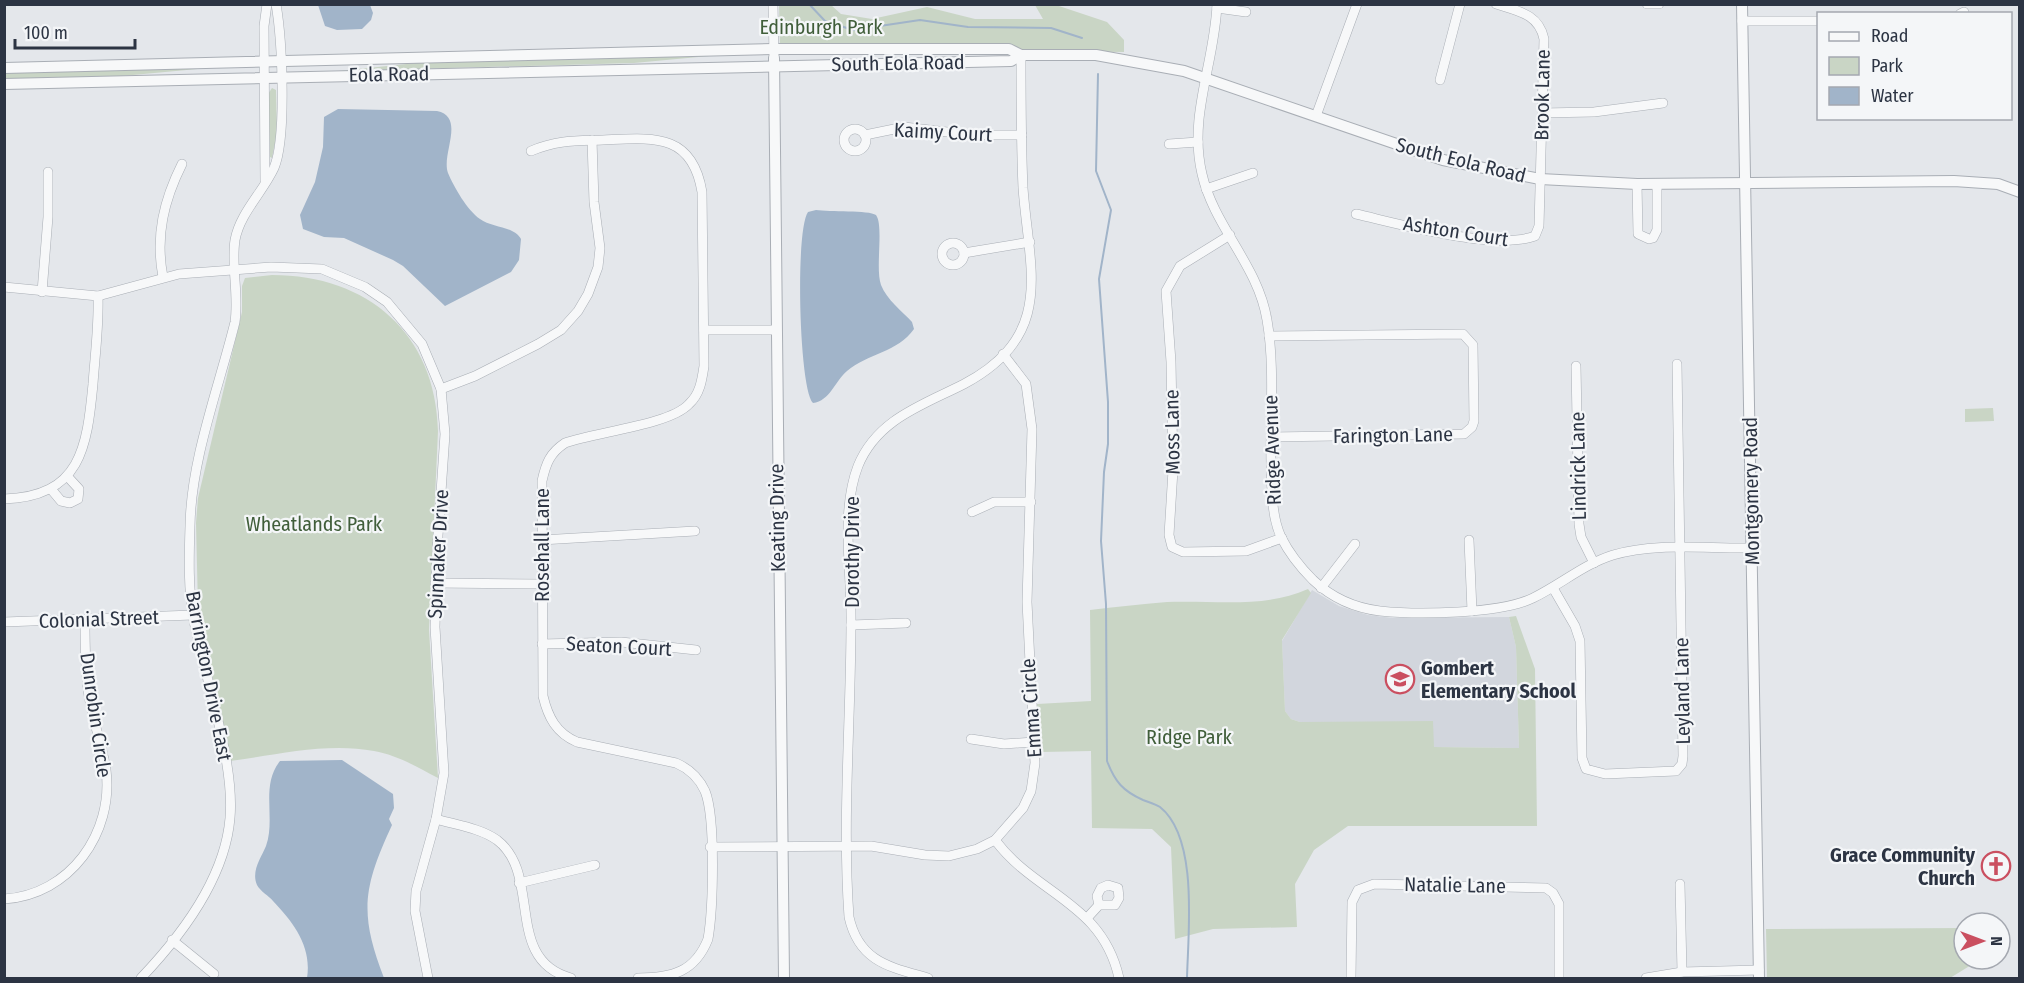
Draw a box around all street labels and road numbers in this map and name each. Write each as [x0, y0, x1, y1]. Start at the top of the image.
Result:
street label: Brook Lane [1529, 49, 1555, 141]
street label: South Eola Road [831, 50, 965, 76]
street label: Eola Road [348, 61, 430, 87]
street label: Kaimy Court [893, 117, 993, 147]
street label: South Eola Road [1393, 132, 1529, 188]
street label: Ashton Court [1402, 211, 1511, 251]
street label: Moss Lane [1159, 389, 1185, 475]
street label: Ridge Avenue [1258, 394, 1286, 506]
street label: Lindrick Lane [1565, 411, 1591, 521]
street label: Montgomery Road [1738, 417, 1764, 565]
street label: Farington Lane [1333, 422, 1453, 448]
street label: Keating Drive [764, 464, 790, 572]
street label: Rosehall Lane [530, 488, 554, 602]
street label: Spinnaker Drive [423, 489, 453, 619]
street label: Dorothy Drive [840, 496, 864, 608]
street label: Barrington Drive East [181, 589, 237, 763]
street label: Colonial Street [38, 605, 160, 633]
street label: Seaton Court [566, 631, 673, 661]
street label: Leyland Lane [1669, 637, 1695, 745]
street label: Dunrobin Circle [75, 651, 117, 779]
street label: Emma Circle [1016, 657, 1046, 759]
street label: Natalie Lane [1404, 872, 1506, 898]

